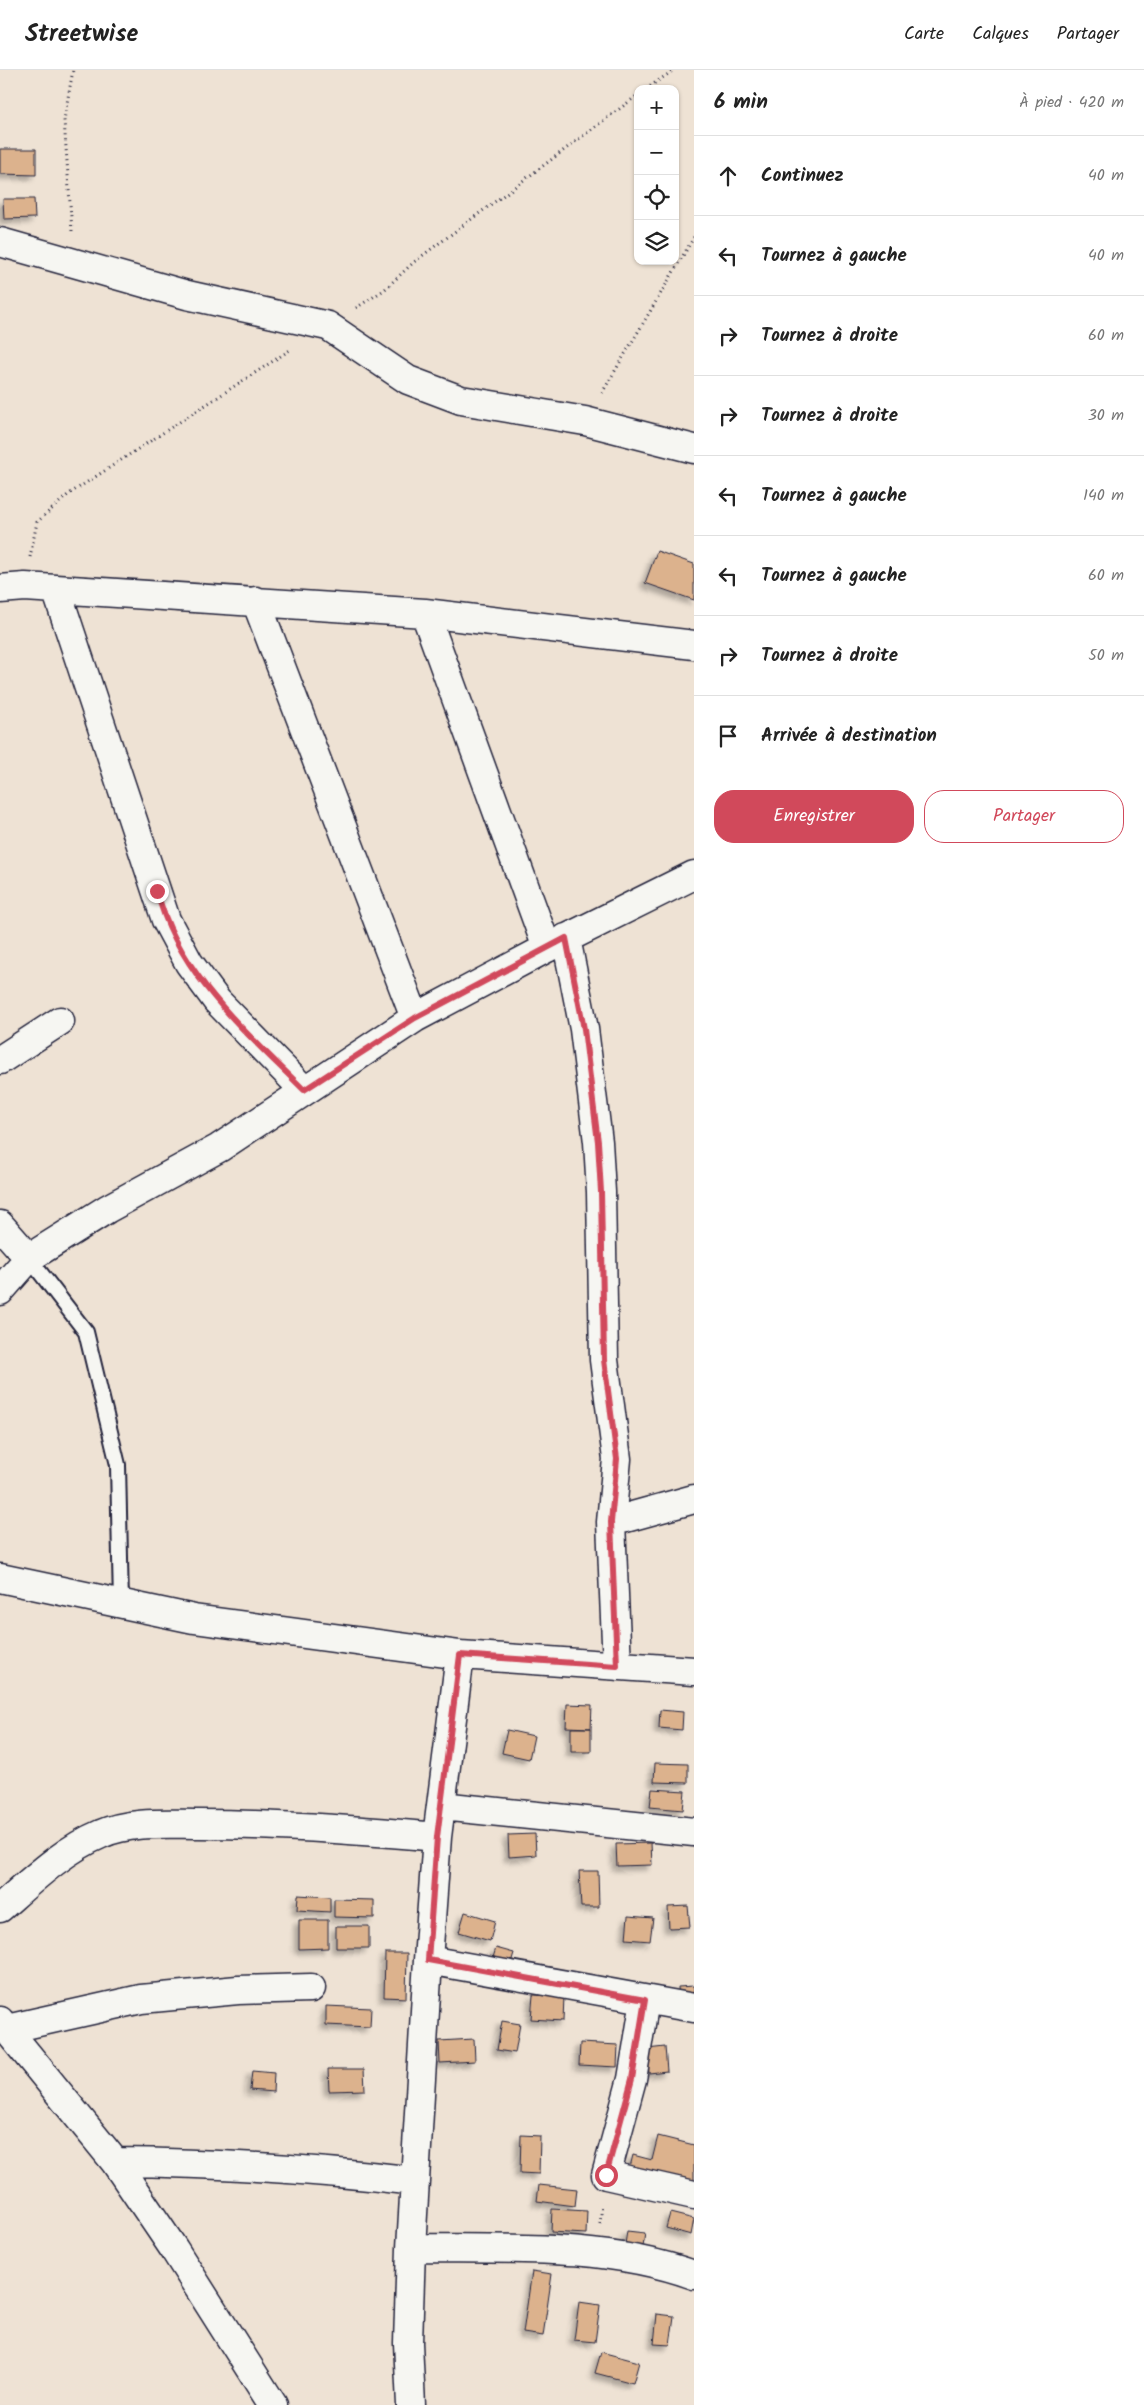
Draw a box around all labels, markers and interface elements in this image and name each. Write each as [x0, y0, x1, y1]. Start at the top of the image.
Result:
text: Streetwise [25, 15, 138, 54]
text: Carte [904, 20, 944, 49]
text: Calques [972, 20, 1029, 49]
text: Partager [1057, 20, 1119, 49]
map controls [634, 85, 679, 265]
button: + [634, 85, 679, 130]
text: 6 min [714, 86, 768, 119]
text: À pied · 420 m [1019, 90, 1124, 115]
button: − [634, 130, 679, 175]
text: Continuez [761, 161, 844, 191]
icon: ahead [714, 162, 742, 190]
text: 40 m [1088, 163, 1124, 188]
button: locate [634, 175, 679, 220]
button: layers [634, 220, 679, 265]
text: Tournez à gauche [761, 241, 907, 271]
icon: left [714, 242, 742, 270]
text: 40 m [1088, 243, 1124, 268]
text: Tournez à droite [761, 321, 898, 351]
icon: right [714, 322, 742, 350]
text: 60 m [1088, 323, 1124, 348]
text: Tournez à droite [761, 401, 898, 431]
icon: right [714, 402, 742, 430]
text: 30 m [1088, 403, 1124, 428]
text: Tournez à gauche [761, 481, 907, 511]
icon: left [714, 482, 742, 510]
text: 140 m [1083, 483, 1124, 508]
text: Tournez à gauche [761, 561, 907, 591]
icon: left [714, 562, 742, 590]
text: 60 m [1088, 563, 1124, 588]
text: Tournez à droite [761, 641, 898, 671]
icon: right [714, 642, 742, 670]
text: 50 m [1088, 643, 1124, 668]
text: Arrivée à destination [761, 721, 937, 751]
icon: arrive [714, 722, 742, 750]
button: Enregistrer [714, 790, 914, 843]
button: Partager [924, 790, 1124, 843]
route end [146, 880, 169, 903]
route start [595, 2164, 618, 2187]

